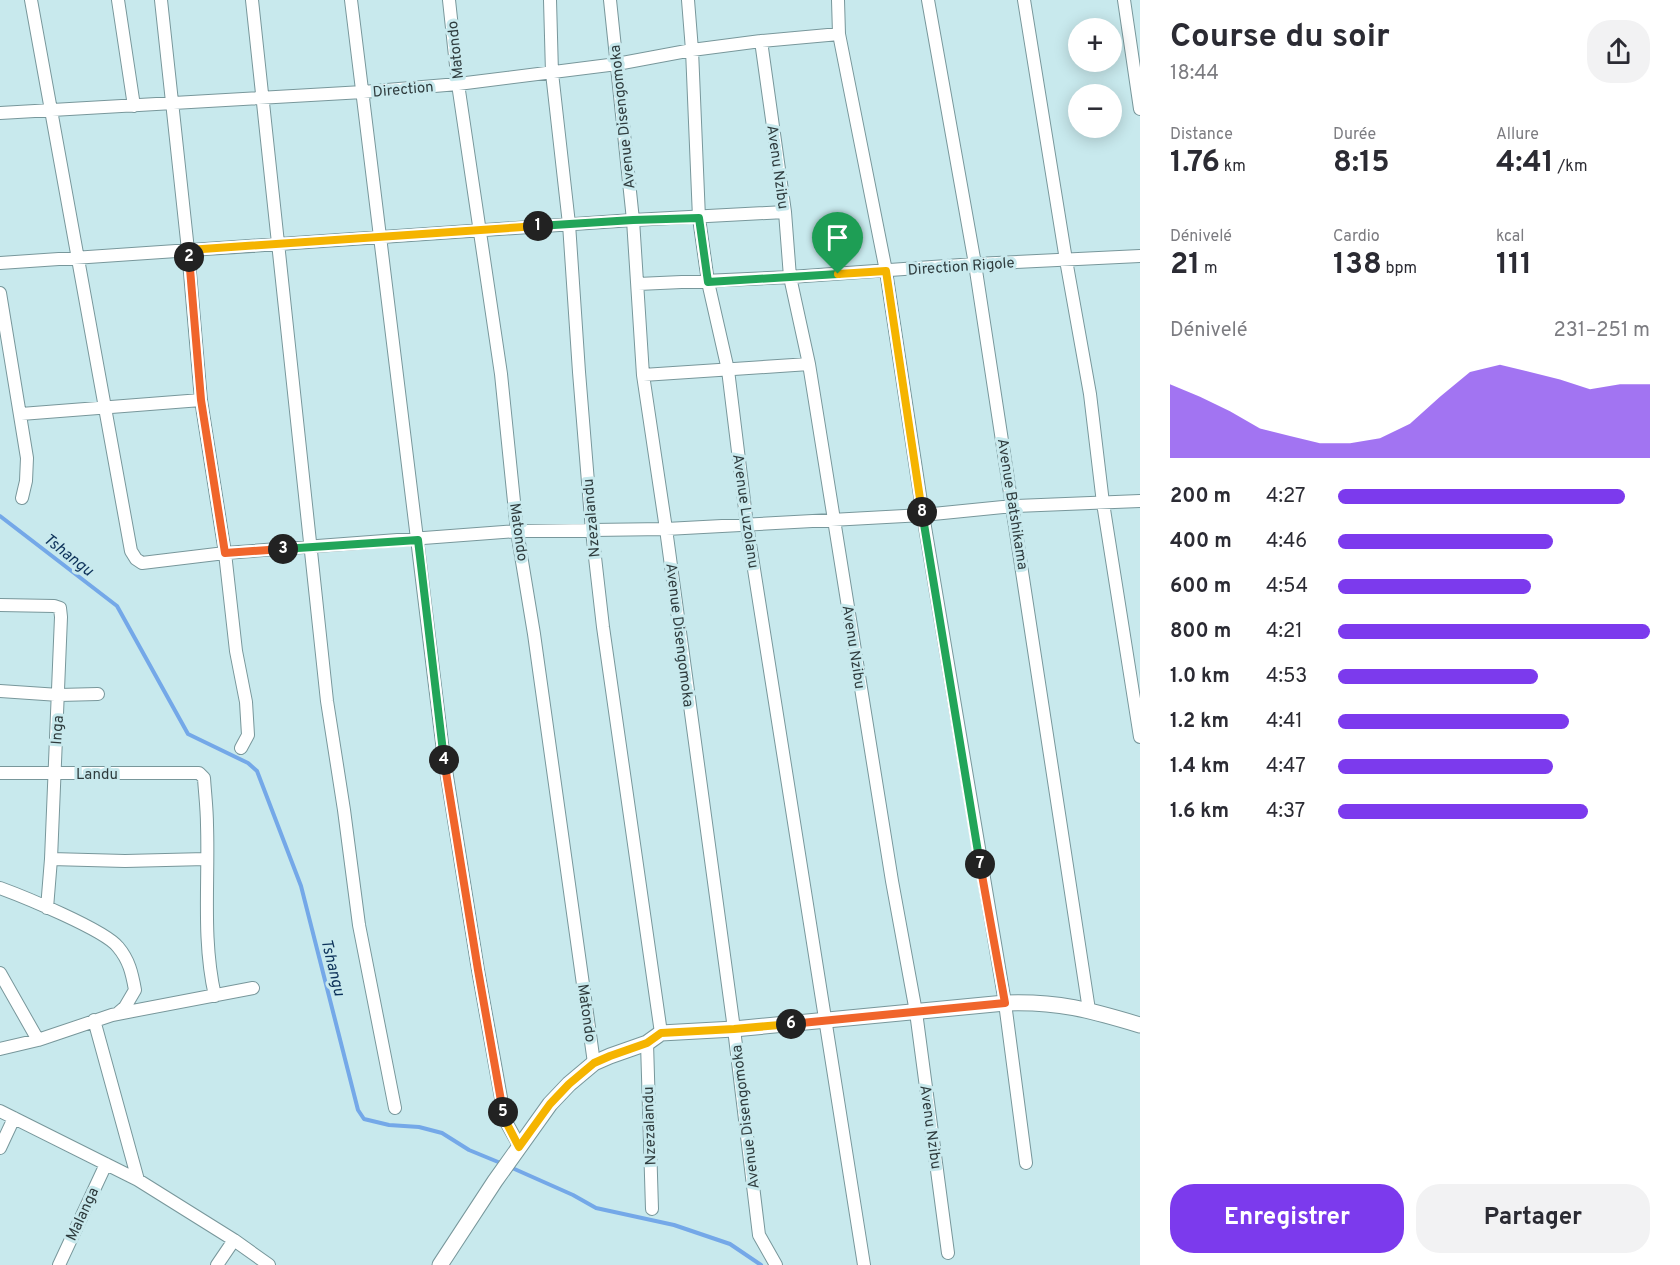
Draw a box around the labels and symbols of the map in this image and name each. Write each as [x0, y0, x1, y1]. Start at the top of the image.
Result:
street label: Matondo [444, 20, 469, 80]
street label: Avenue Disengomoka [606, 44, 641, 190]
street label: Direction [372, 78, 434, 103]
street label: Avenu Nzibu [761, 124, 792, 210]
pin: 1 [523, 211, 553, 241]
pin [812, 212, 863, 274]
pin: 2 [174, 242, 204, 272]
street label: Direction Rigole [907, 254, 1015, 281]
street label: Avenue Batshikama [992, 437, 1031, 571]
street label: Avenue Luzolanu [727, 453, 762, 570]
street label: Nzezalandu [580, 478, 605, 558]
pin: 8 [907, 497, 937, 527]
street label: Matondo [504, 502, 531, 563]
water label: Tshangu [39, 530, 97, 582]
pin: 3 [268, 534, 298, 564]
street label: Avenue Disengomoka [660, 562, 697, 708]
street label: Avenu Nzibu [837, 604, 869, 690]
street label: Inga [48, 715, 69, 745]
pin: 4 [429, 745, 459, 775]
street label: Landu [76, 766, 118, 785]
pin: 7 [965, 849, 995, 879]
water label: Tshangu [315, 937, 349, 998]
street label: Matondo [572, 983, 599, 1044]
pin: 6 [776, 1009, 806, 1039]
street label: Avenue Disengomoka [728, 1044, 765, 1190]
street label: Avenu Nzibu [914, 1084, 945, 1170]
street label: Nzezalandu [640, 1086, 661, 1166]
pin: 5 [488, 1097, 518, 1127]
street label: Malanga [63, 1185, 104, 1244]

